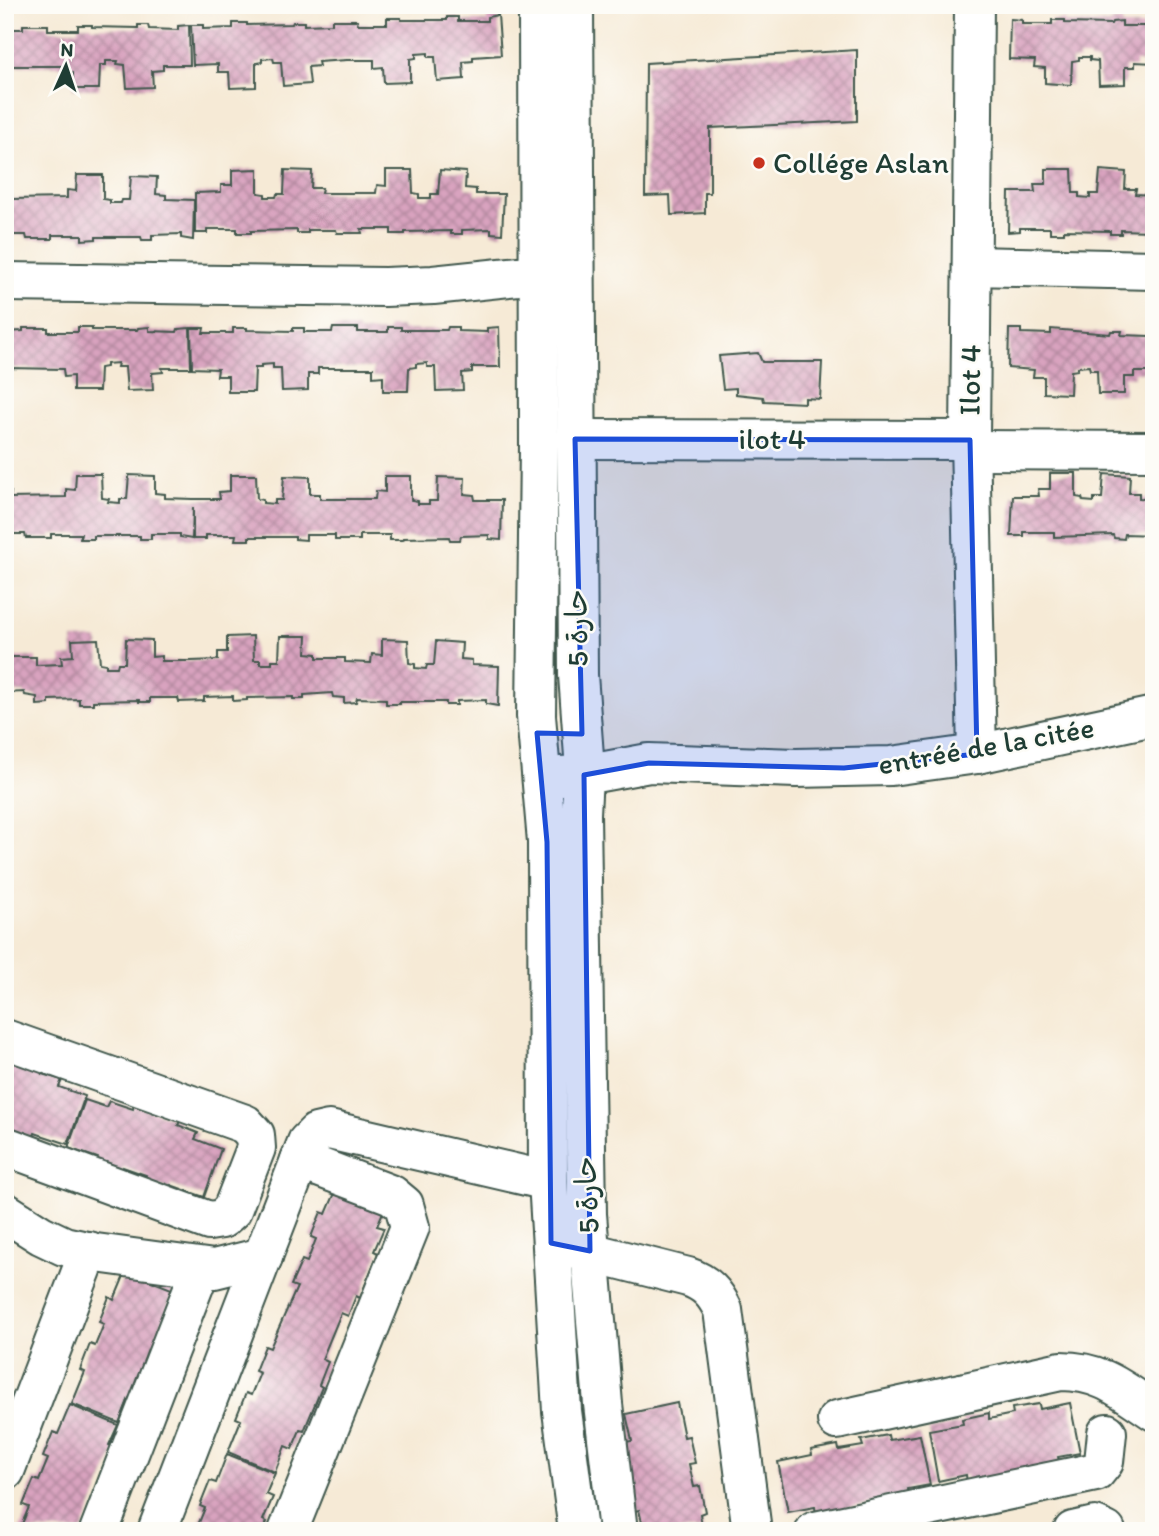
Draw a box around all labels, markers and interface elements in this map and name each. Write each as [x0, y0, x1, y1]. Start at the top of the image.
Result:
north arrow [32, 32, 102, 102]
text: N [60, 38, 74, 61]
place label: Collége Aslan [773, 144, 949, 181]
marker: Collége Aslan [751, 155, 767, 171]
street label: Ilot 4 [950, 344, 989, 416]
street label: ilot 4 [738, 420, 806, 457]
street label: حارة 5 [557, 589, 596, 667]
street label: entréé de la citée [875, 708, 1097, 783]
street label: حارة 5 [566, 1155, 607, 1235]

